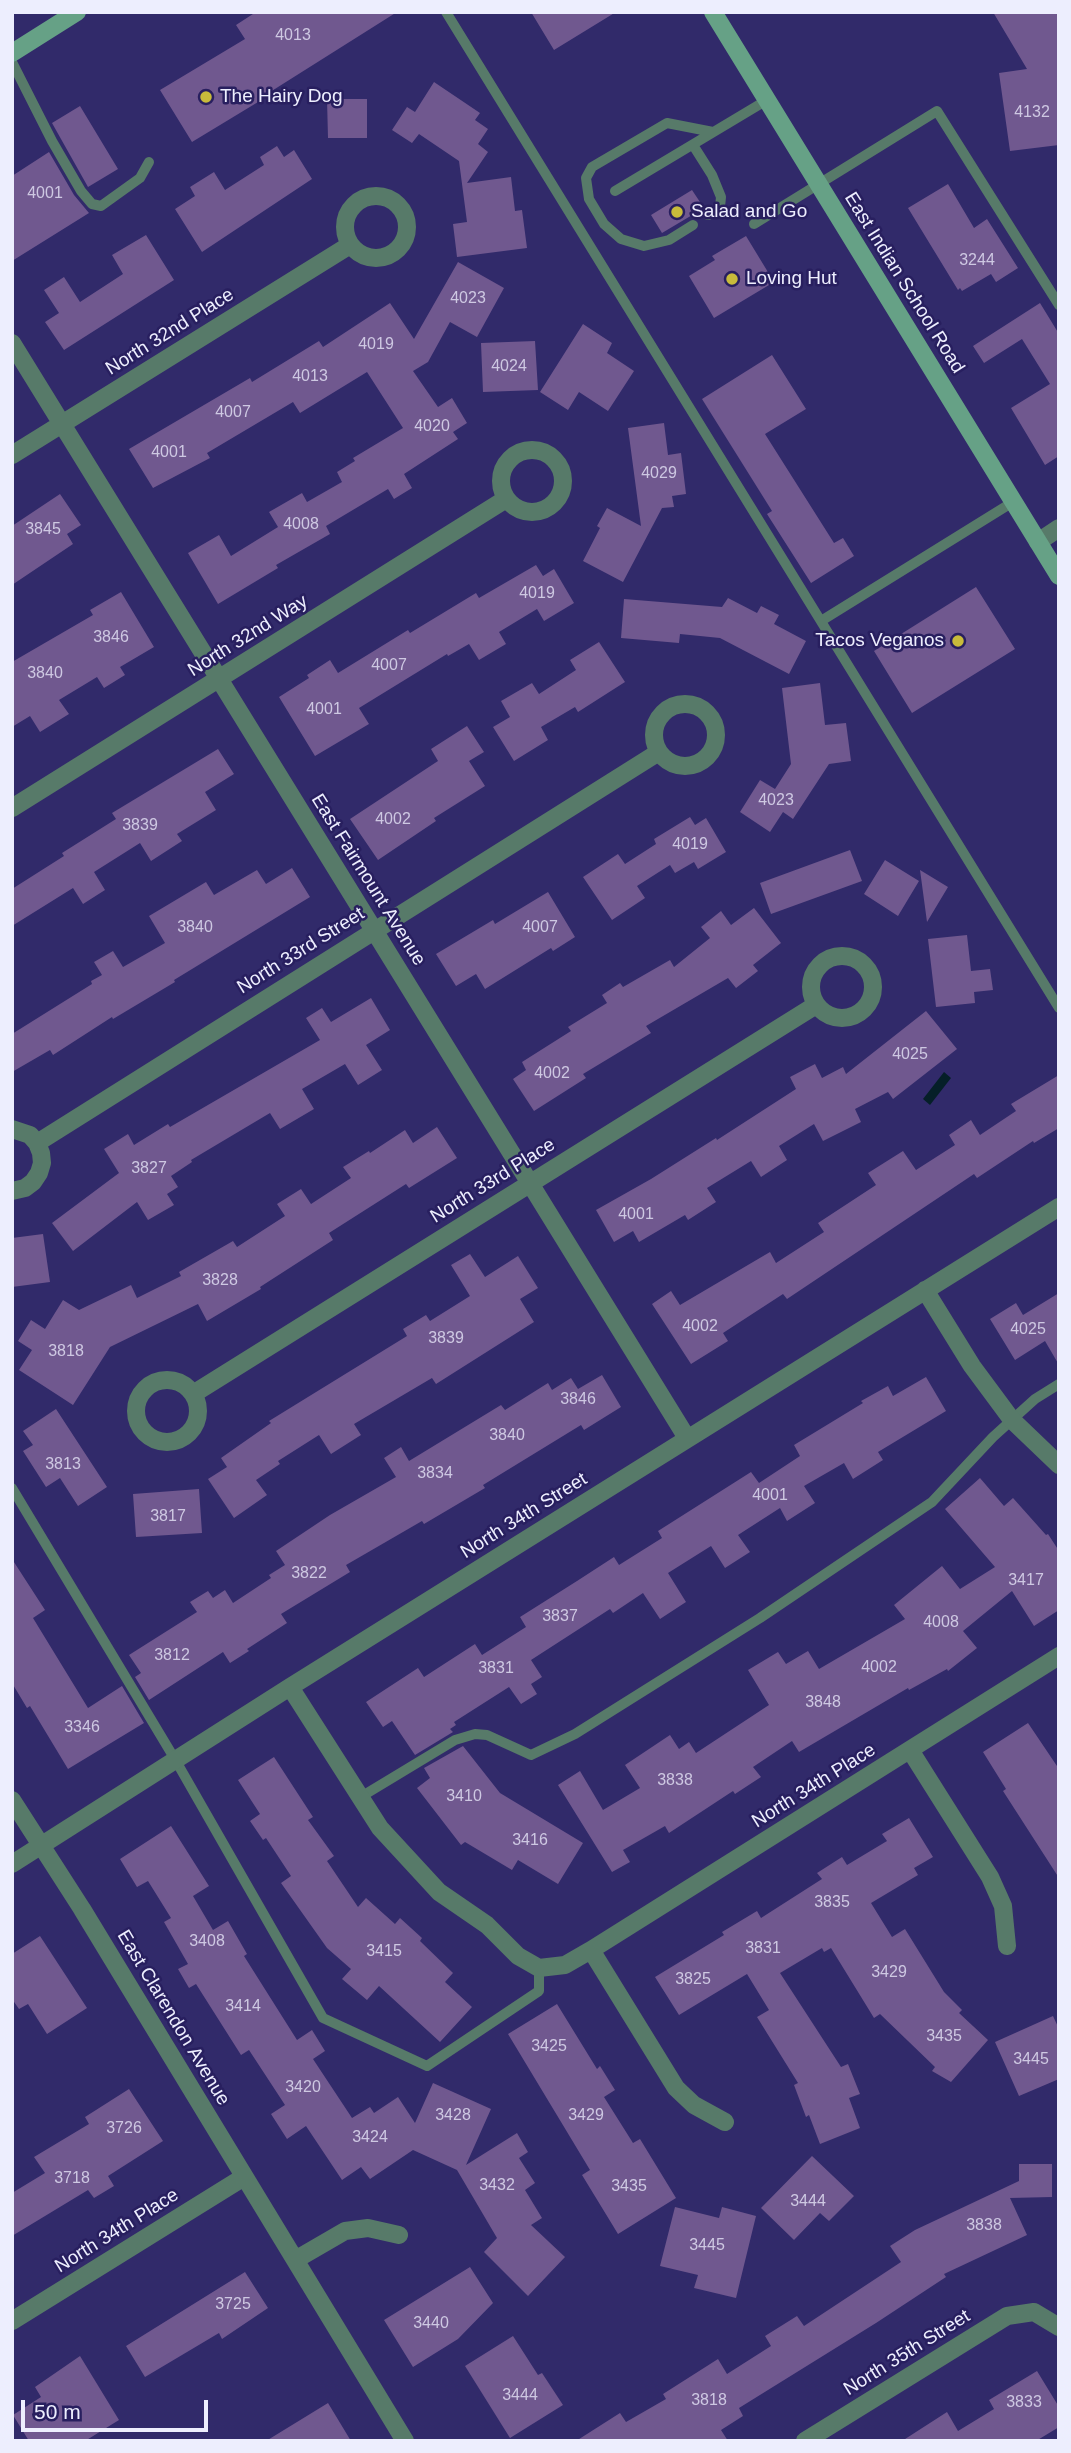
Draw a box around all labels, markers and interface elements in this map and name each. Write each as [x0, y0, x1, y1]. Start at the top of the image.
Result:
house number: 4013 [275, 26, 311, 46]
place label: The Hairy Dog [220, 86, 342, 108]
marker: The Hairy Dog [198, 89, 214, 105]
house number: 4132 [1014, 103, 1050, 123]
house number: 4001 [27, 184, 63, 204]
street label: East Indian School Road [839, 188, 969, 378]
place label: Salad and Go [691, 201, 807, 223]
marker: Salad and Go [669, 204, 685, 220]
house number: 3244 [959, 251, 995, 271]
place label: Loving Hut [746, 268, 837, 290]
marker: Loving Hut [724, 271, 740, 287]
street label: North 32nd Place [102, 283, 238, 381]
house number: 4023 [450, 289, 486, 309]
house number: 4019 [358, 335, 394, 355]
house number: 4024 [491, 357, 527, 377]
house number: 4013 [292, 367, 328, 387]
house number: 4007 [215, 403, 251, 423]
house number: 4020 [414, 417, 450, 437]
house number: 4001 [151, 443, 187, 463]
house number: 4029 [641, 464, 677, 484]
house number: 4008 [283, 515, 319, 535]
house number: 3845 [25, 520, 61, 540]
house number: 4019 [519, 584, 555, 604]
street label: North 32nd Way [184, 590, 312, 682]
house number: 3846 [93, 628, 129, 648]
place label: Tacos Veganos [815, 630, 944, 652]
marker: Tacos Veganos [950, 633, 966, 649]
house number: 4007 [371, 656, 407, 676]
house number: 3840 [27, 664, 63, 684]
house number: 4001 [306, 700, 342, 720]
street label: East Fairmount Avenue [306, 790, 430, 970]
house number: 4023 [758, 791, 794, 811]
house number: 4002 [375, 810, 411, 830]
house number: 3839 [122, 816, 158, 836]
house number: 4019 [672, 835, 708, 855]
street label: North 33rd Street [233, 903, 369, 999]
house number: 3840 [177, 918, 213, 938]
house number: 4007 [522, 918, 558, 938]
house number: 4025 [892, 1045, 928, 1065]
house number: 4002 [534, 1064, 570, 1084]
street label: North 33rd Place [427, 1134, 559, 1228]
house number: 3827 [131, 1159, 167, 1179]
house number: 4001 [618, 1205, 654, 1225]
house number: 3828 [202, 1271, 238, 1291]
house number: 4002 [682, 1317, 718, 1337]
house number: 4025 [1010, 1320, 1046, 1340]
house number: 3839 [428, 1329, 464, 1349]
house number: 3818 [48, 1342, 84, 1362]
house number: 3846 [560, 1390, 596, 1410]
house number: 3840 [489, 1426, 525, 1446]
house number: 3813 [45, 1455, 81, 1475]
house number: 3834 [417, 1464, 453, 1484]
street label: North 34th Street [457, 1468, 591, 1564]
house number: 4001 [752, 1486, 788, 1506]
house number: 3817 [150, 1507, 186, 1527]
house number: 3822 [291, 1564, 327, 1584]
house number: 3417 [1008, 1571, 1044, 1591]
house number: 3837 [542, 1607, 578, 1627]
house number: 4008 [923, 1613, 959, 1633]
house number: 3812 [154, 1646, 190, 1666]
house number: 4002 [861, 1658, 897, 1678]
house number: 3831 [478, 1659, 514, 1679]
house number: 3848 [805, 1693, 841, 1713]
house number: 3346 [64, 1718, 100, 1738]
street label: North 34th Place [748, 1739, 880, 1833]
house number: 3838 [657, 1771, 693, 1791]
house number: 3410 [446, 1787, 482, 1807]
house number: 3416 [512, 1831, 548, 1851]
house number: 3835 [814, 1893, 850, 1913]
street label: East Clarendon Avenue [112, 1926, 234, 2110]
house number: 3408 [189, 1932, 225, 1952]
house number: 3831 [745, 1939, 781, 1959]
house number: 3415 [366, 1942, 402, 1962]
house number: 3429 [871, 1963, 907, 1983]
house number: 3825 [675, 1970, 711, 1990]
house number: 3414 [225, 1997, 261, 2017]
house number: 3435 [926, 2027, 962, 2047]
house number: 3425 [531, 2037, 567, 2057]
house number: 3445 [1013, 2050, 1049, 2070]
house number: 3420 [285, 2078, 321, 2098]
house number: 3428 [435, 2106, 471, 2126]
house number: 3429 [568, 2106, 604, 2126]
house number: 3726 [106, 2119, 142, 2139]
house number: 3424 [352, 2128, 388, 2148]
house number: 3718 [54, 2169, 90, 2189]
house number: 3432 [479, 2176, 515, 2196]
house number: 3435 [611, 2177, 647, 2197]
street label: North 34th Place [51, 2184, 183, 2278]
house number: 3444 [790, 2192, 826, 2212]
house number: 3838 [966, 2216, 1002, 2236]
house number: 3445 [689, 2236, 725, 2256]
house number: 3725 [215, 2295, 251, 2315]
street label: North 35th Street [840, 2305, 974, 2401]
house number: 3440 [413, 2314, 449, 2334]
scale bar [24, 2386, 212, 2430]
house number: 3444 [502, 2386, 538, 2406]
house number: 3818 [691, 2391, 727, 2411]
house number: 3833 [1006, 2393, 1042, 2413]
text: 50 m [34, 2400, 81, 2423]

